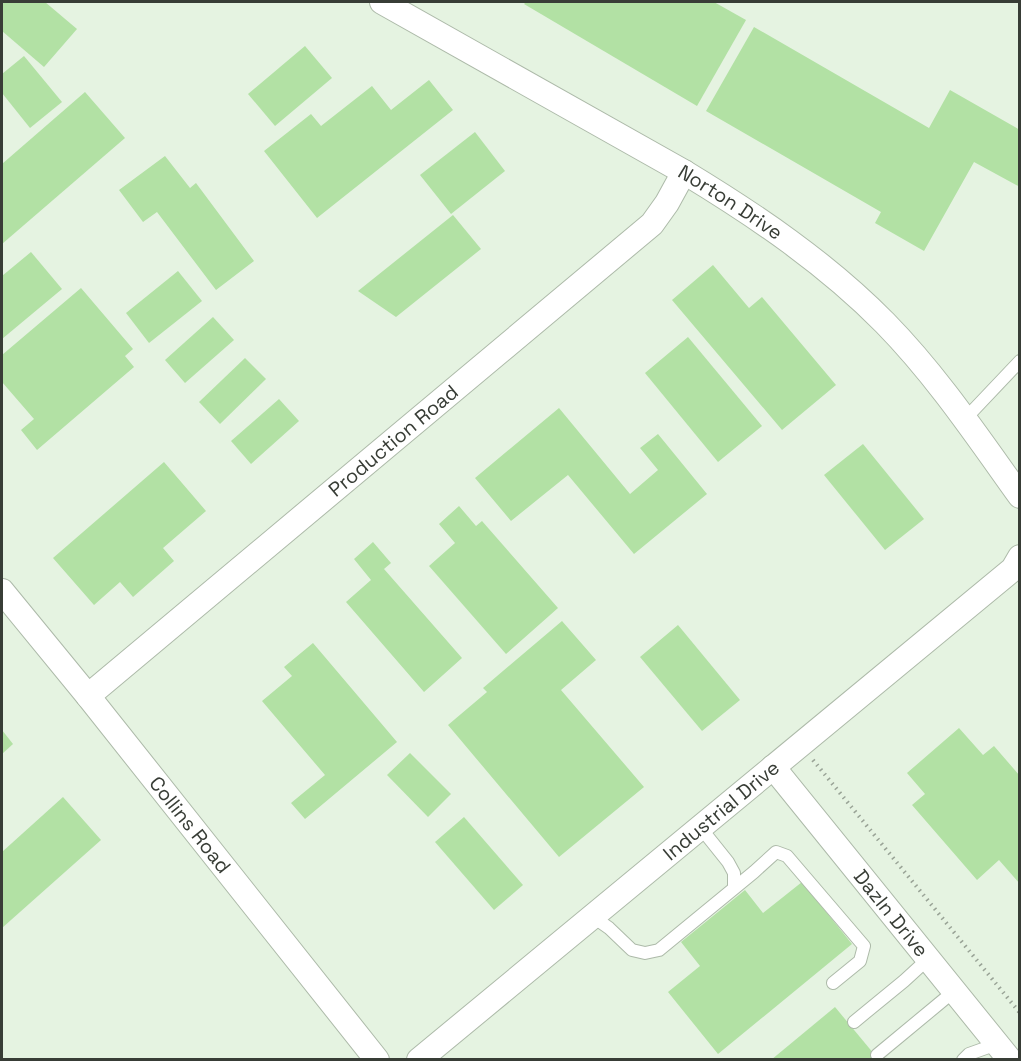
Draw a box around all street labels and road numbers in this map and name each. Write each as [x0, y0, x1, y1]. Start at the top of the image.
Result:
street label: Norton Drive [673, 159, 788, 246]
street label: Production Road [323, 379, 463, 502]
street label: Industrial Drive [657, 754, 785, 866]
street label: Collins Road [144, 771, 237, 879]
street label: Dazln Drive [848, 864, 934, 962]

